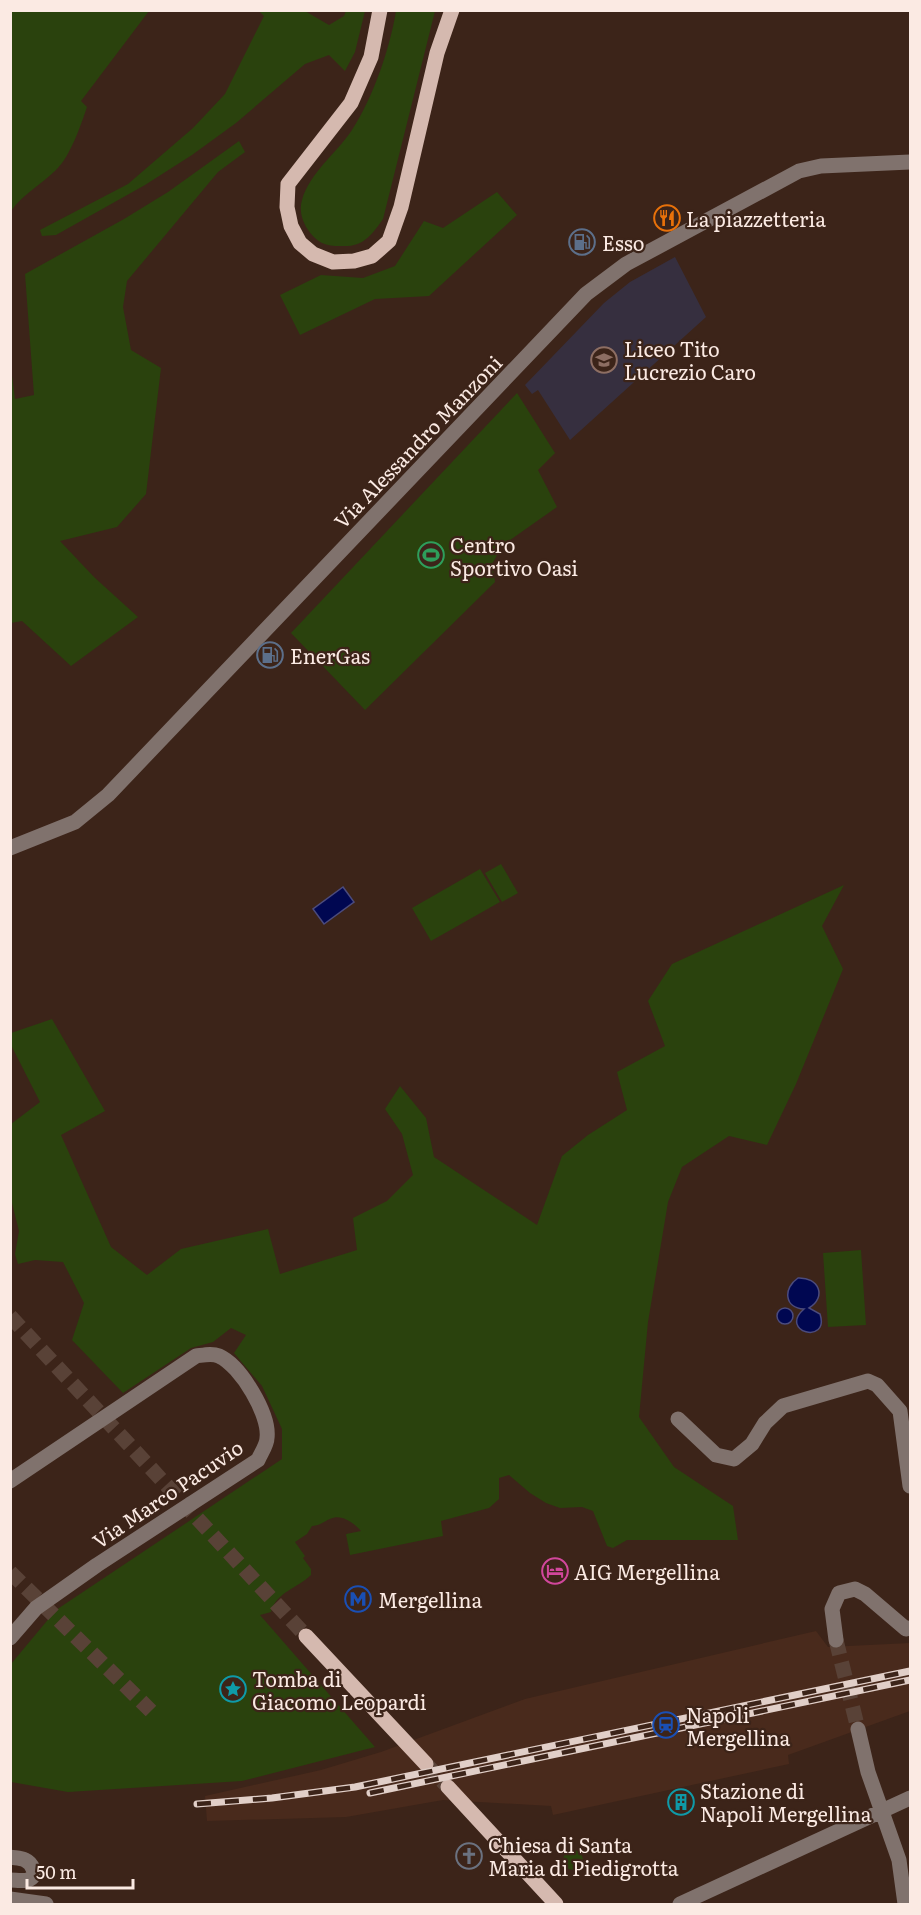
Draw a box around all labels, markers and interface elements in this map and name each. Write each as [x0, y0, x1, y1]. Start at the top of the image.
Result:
restaurant icon: La piazzetteria [652, 203, 682, 233]
place label: La piazzetteria [686, 203, 826, 233]
fuel station icon: Esso [567, 227, 597, 257]
place label: Esso [602, 227, 645, 257]
place label: Liceo Tito Lucrezio Caro [624, 333, 756, 386]
school or university icon: Liceo Tito Lucrezio Caro [589, 345, 619, 375]
street label: Via Alessandro Manzoni [326, 347, 508, 534]
place label: Centro Sportivo Oasi [450, 529, 578, 582]
sports icon: Centro Sportivo Oasi [416, 540, 446, 570]
fuel station icon: EnerGas [255, 640, 285, 670]
place label: EnerGas [290, 640, 370, 670]
street label: Via Marco Pacuvio [86, 1431, 248, 1555]
hotel icon: AIG Mergellina [540, 1556, 570, 1586]
place label: AIG Mergellina [574, 1556, 720, 1586]
metro station icon: Mergellina [343, 1584, 373, 1614]
place label: Mergellina [378, 1584, 482, 1614]
place label: Tomba di Giacomo Leopardi [252, 1663, 427, 1716]
place icon: Tomba di Giacomo Leopardi [218, 1674, 248, 1704]
place label: Napoli Mergellina [686, 1699, 790, 1752]
station icon: Napoli Mergellina [651, 1710, 681, 1740]
place label: Stazione di Napoli Mergellina [700, 1775, 872, 1828]
building icon: Stazione di Napoli Mergellina [666, 1787, 696, 1817]
place label: Chiesa di Santa Maria di Piedigrotta [488, 1829, 679, 1882]
church icon: Chiesa di Santa Maria di Piedigrotta [454, 1841, 484, 1871]
scale bar [27, 1852, 134, 1890]
text: 50 m [36, 1858, 77, 1885]

